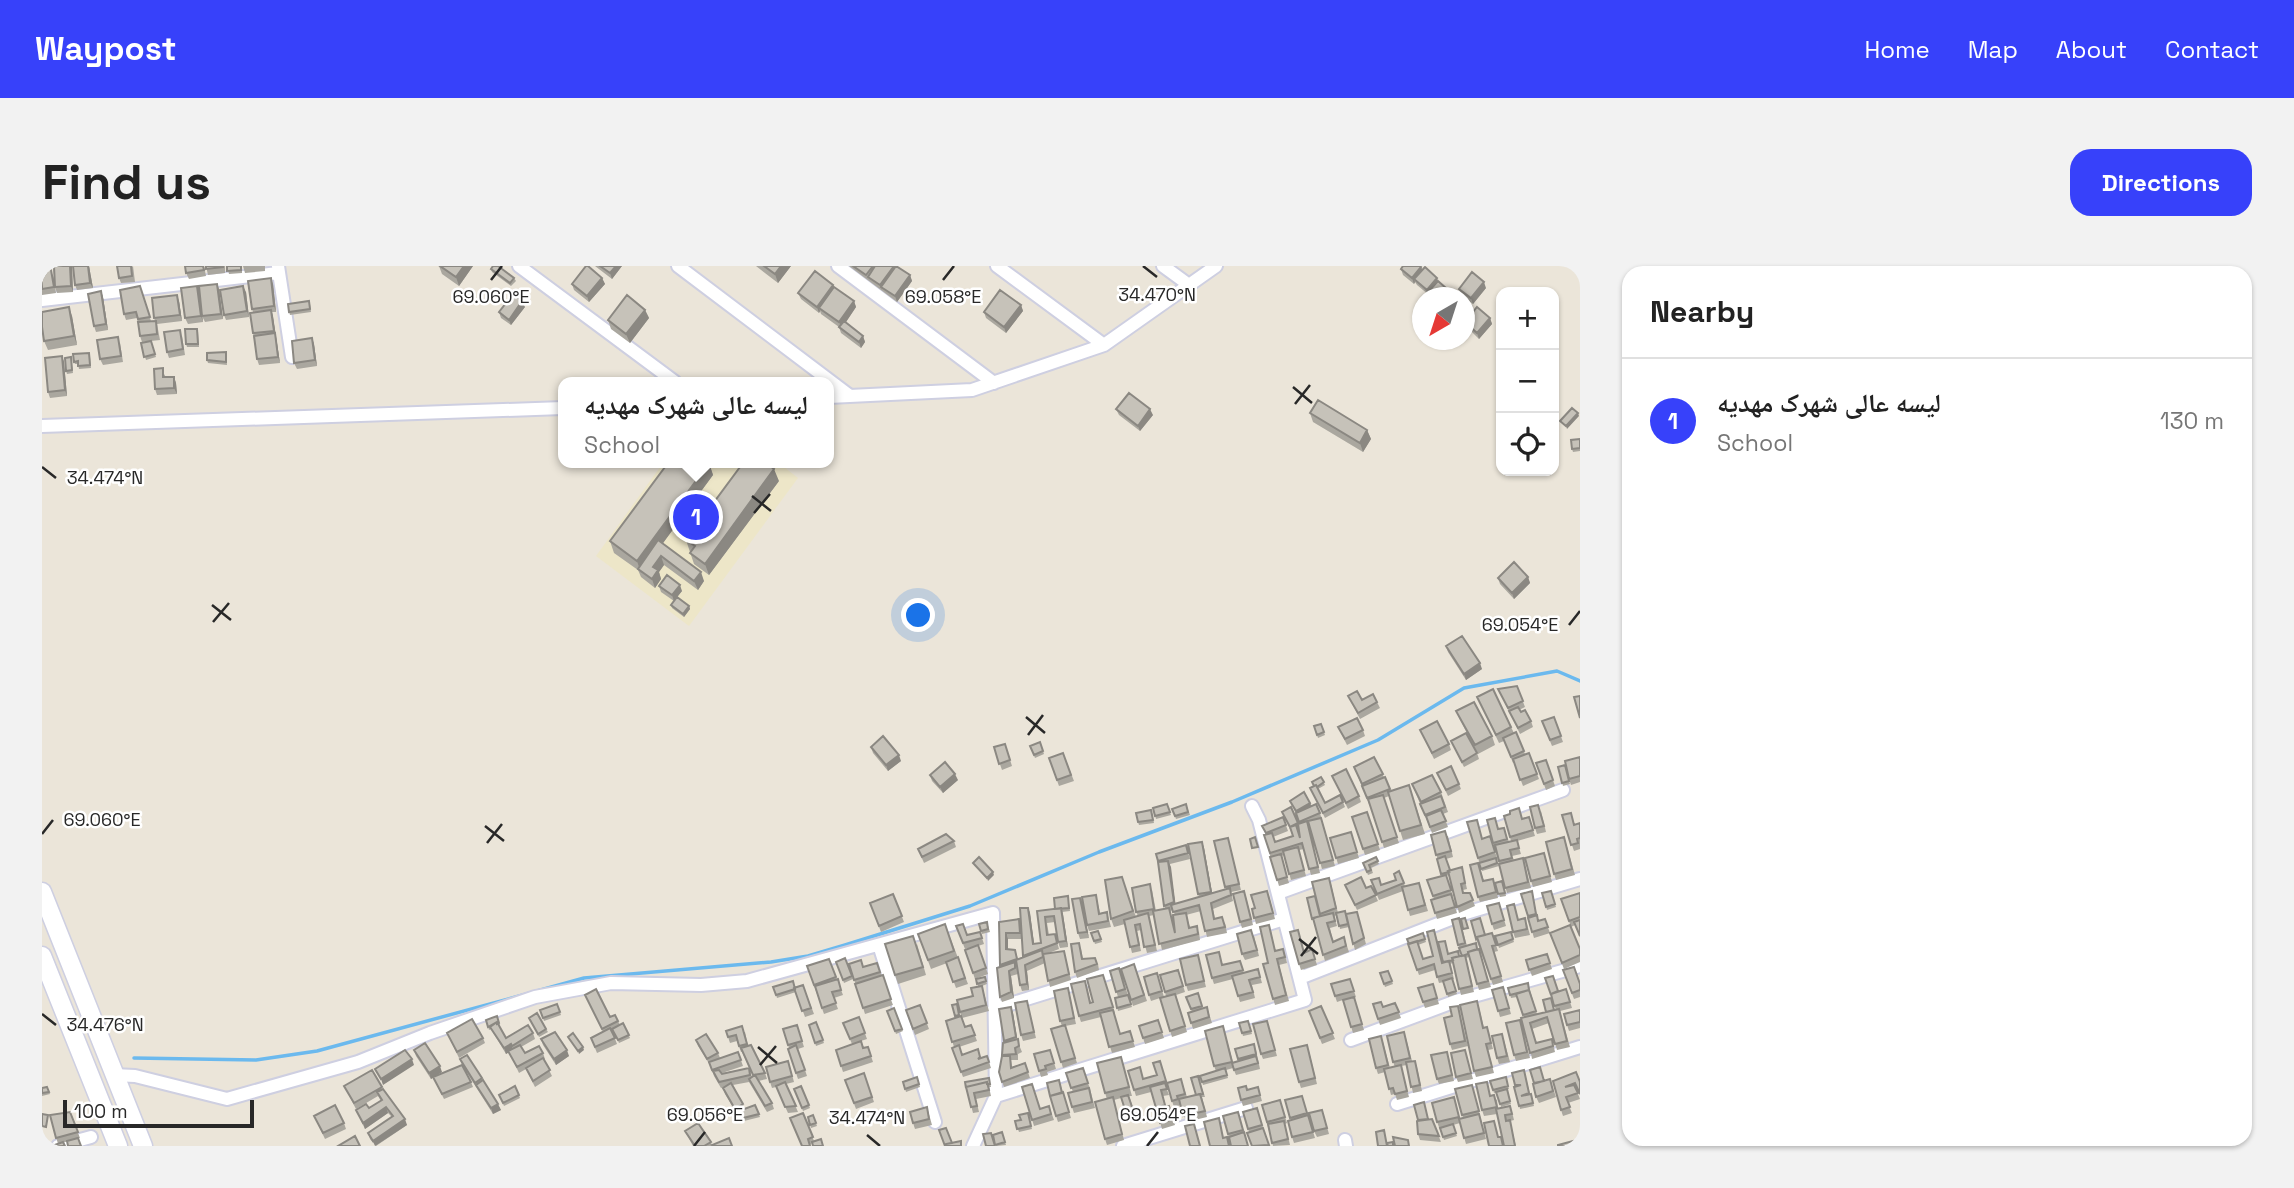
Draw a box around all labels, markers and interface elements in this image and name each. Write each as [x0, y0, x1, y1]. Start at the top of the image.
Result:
text: Waypost [35, 28, 177, 70]
text: Home [1864, 34, 1930, 65]
text: Map [1968, 34, 2018, 65]
text: About [2056, 34, 2127, 65]
text: Contact [2165, 34, 2259, 65]
button: Directions [2070, 149, 2252, 216]
text: Find us [42, 151, 211, 213]
text: 34.470°N [1118, 283, 1196, 306]
text: 69.060°E [452, 285, 530, 308]
text: 69.058°E [905, 285, 981, 308]
north arrow [1412, 287, 1475, 350]
map controls [1496, 287, 1559, 476]
button: + [1496, 287, 1559, 350]
text: Nearby [1650, 292, 1754, 331]
button: − [1496, 350, 1559, 413]
popup [558, 377, 834, 468]
text: لیسه عالی شهرک مهدیه [1717, 386, 1941, 420]
text: لیسه عالی شهرک مهدیه [584, 388, 808, 422]
text: 1 [1668, 406, 1678, 436]
text: 130 m [2160, 406, 2224, 436]
button: locate [1496, 413, 1559, 476]
text: School [1717, 428, 1793, 458]
text: School [584, 430, 660, 460]
text: 34.474°N [67, 466, 143, 489]
pin: 1 [673, 491, 719, 543]
your location [901, 598, 935, 632]
text: 69.054°E [1482, 613, 1558, 636]
text: 69.060°E [63, 808, 141, 831]
text: 34.476°N [66, 1013, 144, 1036]
scale bar [63, 1097, 254, 1129]
text: 100 m [74, 1099, 128, 1124]
text: 69.056°E [667, 1103, 743, 1126]
text: 69.054°E [1120, 1103, 1196, 1126]
text: 34.474°N [829, 1106, 905, 1129]

